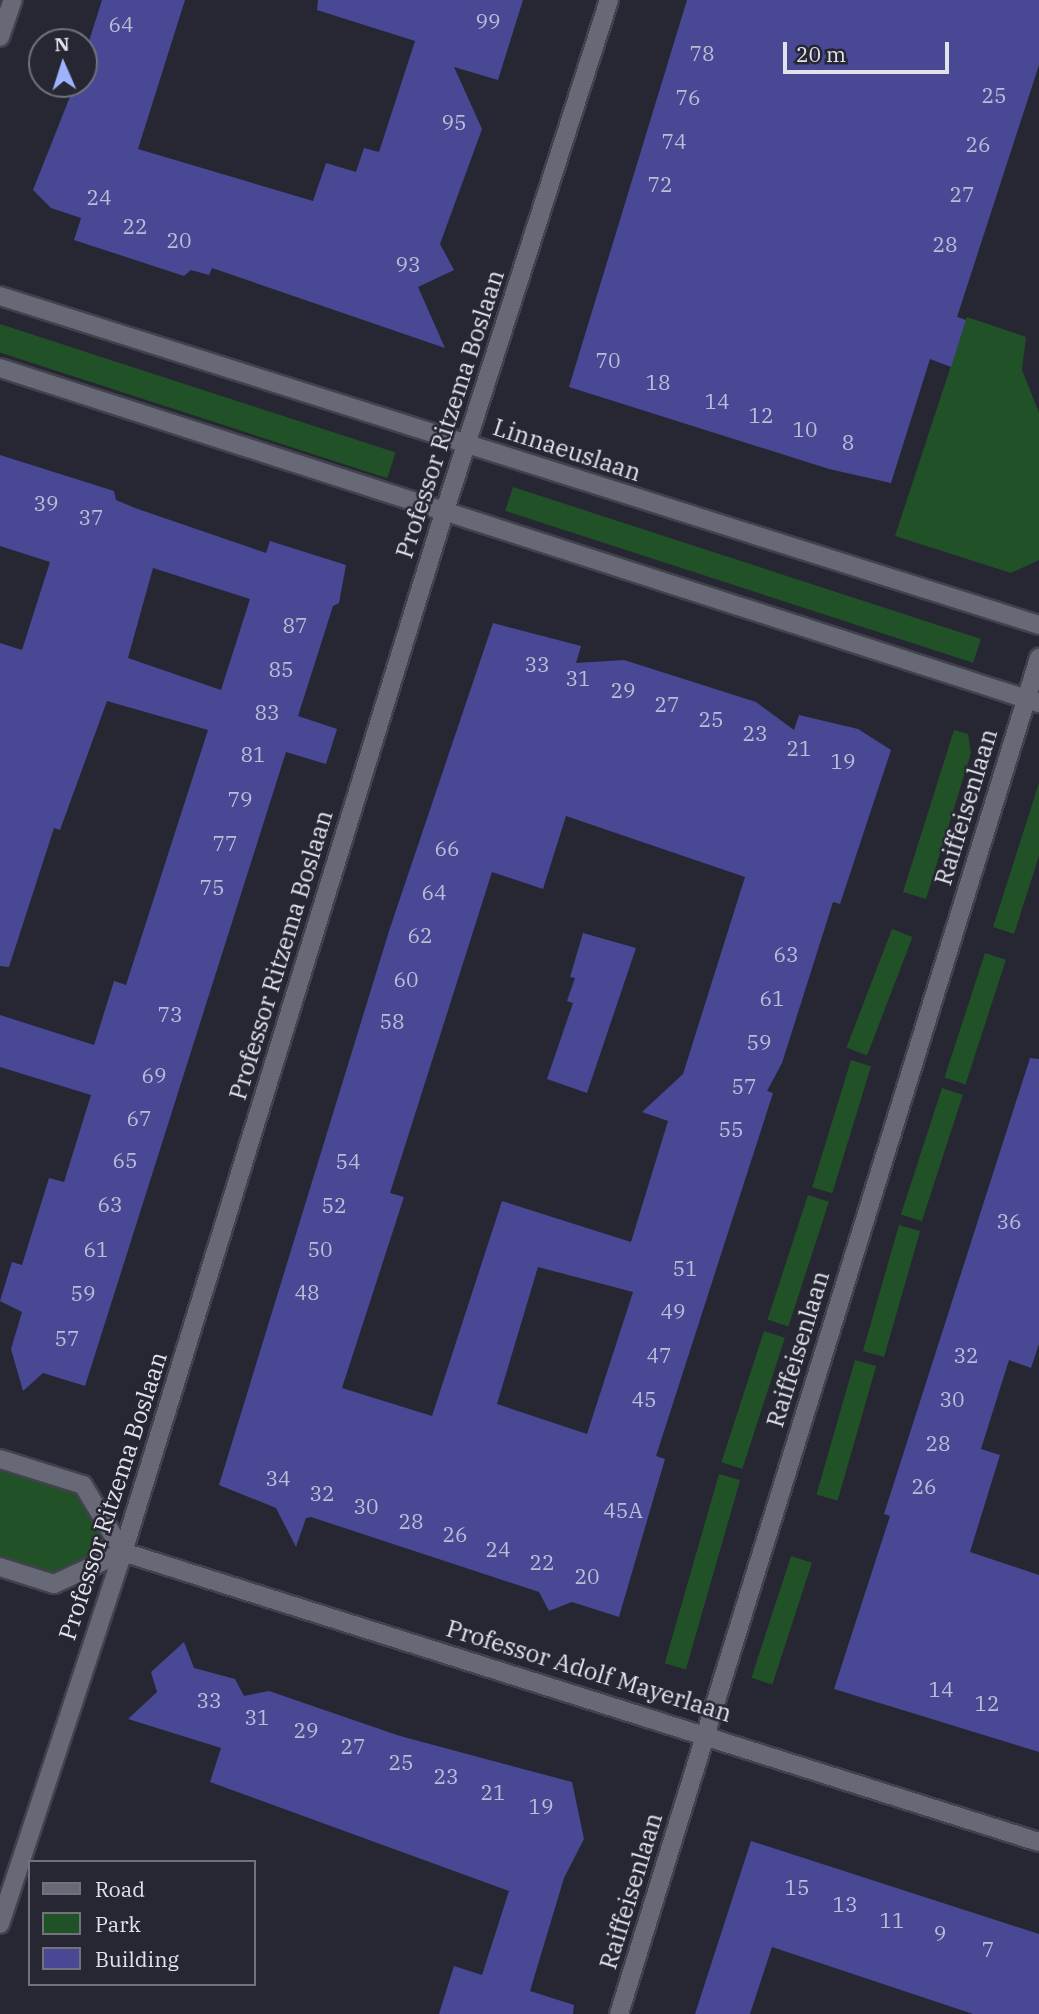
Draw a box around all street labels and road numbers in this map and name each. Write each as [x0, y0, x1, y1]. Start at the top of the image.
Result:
street label: Professor Ritzema Boslaan [390, 266, 510, 562]
street label: Linnaeuslaan [489, 413, 645, 487]
street label: Raiffeisenlaan [929, 725, 1003, 889]
street label: Professor Ritzema Boslaan [223, 807, 339, 1103]
street label: Raiffeisenlaan [761, 1267, 835, 1431]
street label: Professor Ritzema Boslaan [53, 1348, 173, 1644]
street label: Professor Adolf Mayerlaan [443, 1614, 735, 1728]
street label: Raiffeisenlaan [594, 1809, 668, 1973]

